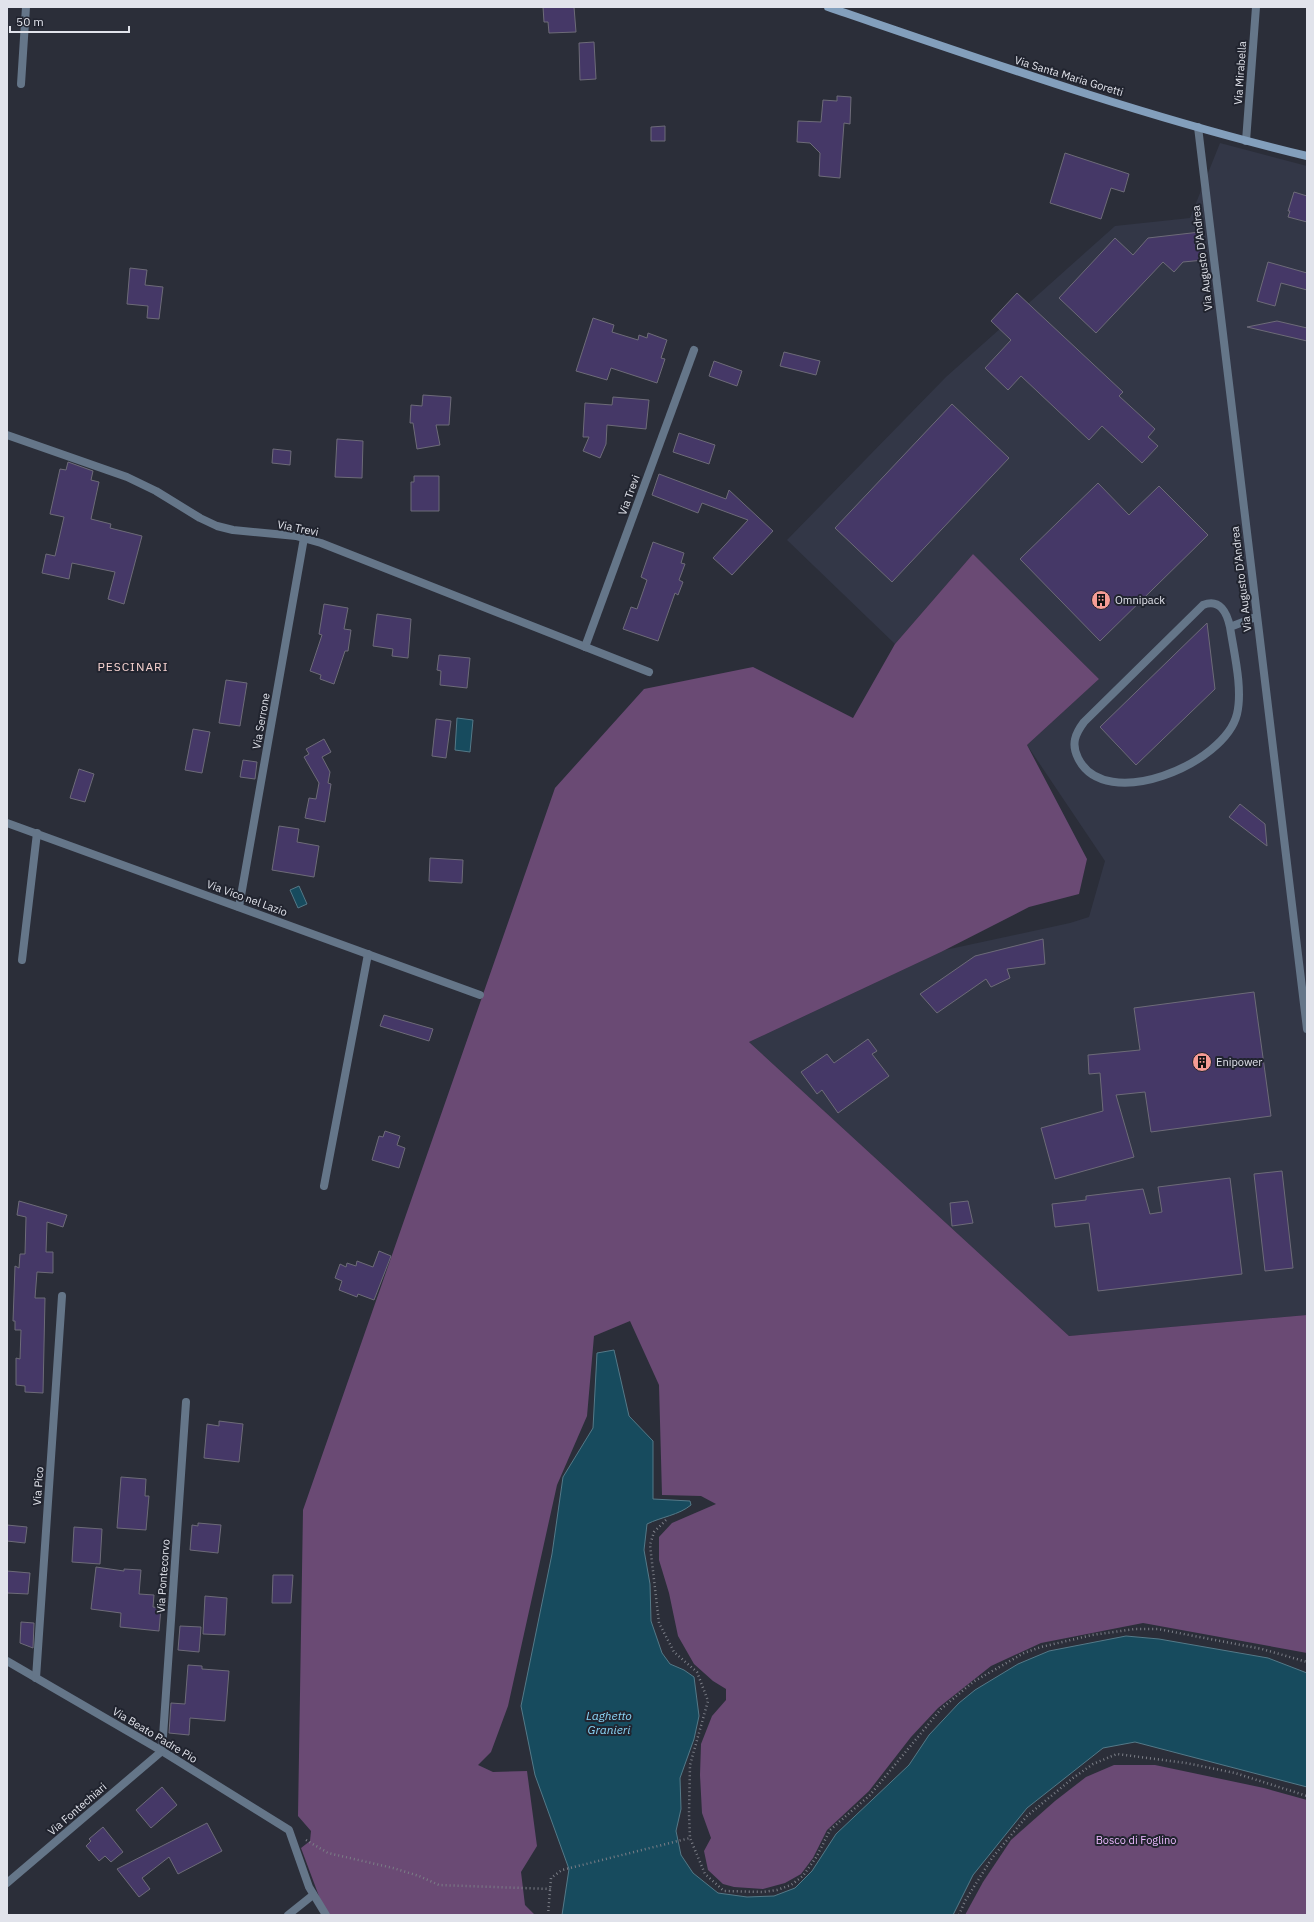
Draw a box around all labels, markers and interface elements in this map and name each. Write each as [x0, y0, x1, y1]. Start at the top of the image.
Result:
scale bar [10, 8, 129, 34]
text: 50 m [16, 14, 44, 29]
street label: Via Mirabella [1231, 41, 1249, 105]
street label: Via Santa Maria Goretti [1013, 53, 1125, 99]
street label: Via Augusto D'Andrea [1189, 204, 1215, 311]
street label: Via Trevi [615, 473, 643, 517]
street label: Via Trevi [276, 517, 320, 539]
street label: Via Augusto D'Andrea [1228, 525, 1254, 632]
building icon: Omnipack [1090, 589, 1112, 611]
place label: Omnipack [1115, 593, 1165, 607]
district label: PESCINARI [97, 659, 169, 674]
street label: Via Serrone [249, 692, 273, 750]
street label: Via Vico nel Lazio [205, 877, 289, 919]
building icon: Enipower [1191, 1051, 1213, 1073]
place label: Enipower [1216, 1055, 1262, 1069]
street label: Via Pico [30, 1466, 46, 1506]
street label: Via Pontecorvo [153, 1539, 173, 1613]
street label: Via Beato Padre Pio [110, 1704, 200, 1766]
water label: Laghetto Granieri [586, 1708, 632, 1737]
street label: Via Fontechiari [45, 1780, 109, 1838]
park label: Bosco di Foglino [1096, 1833, 1176, 1847]

